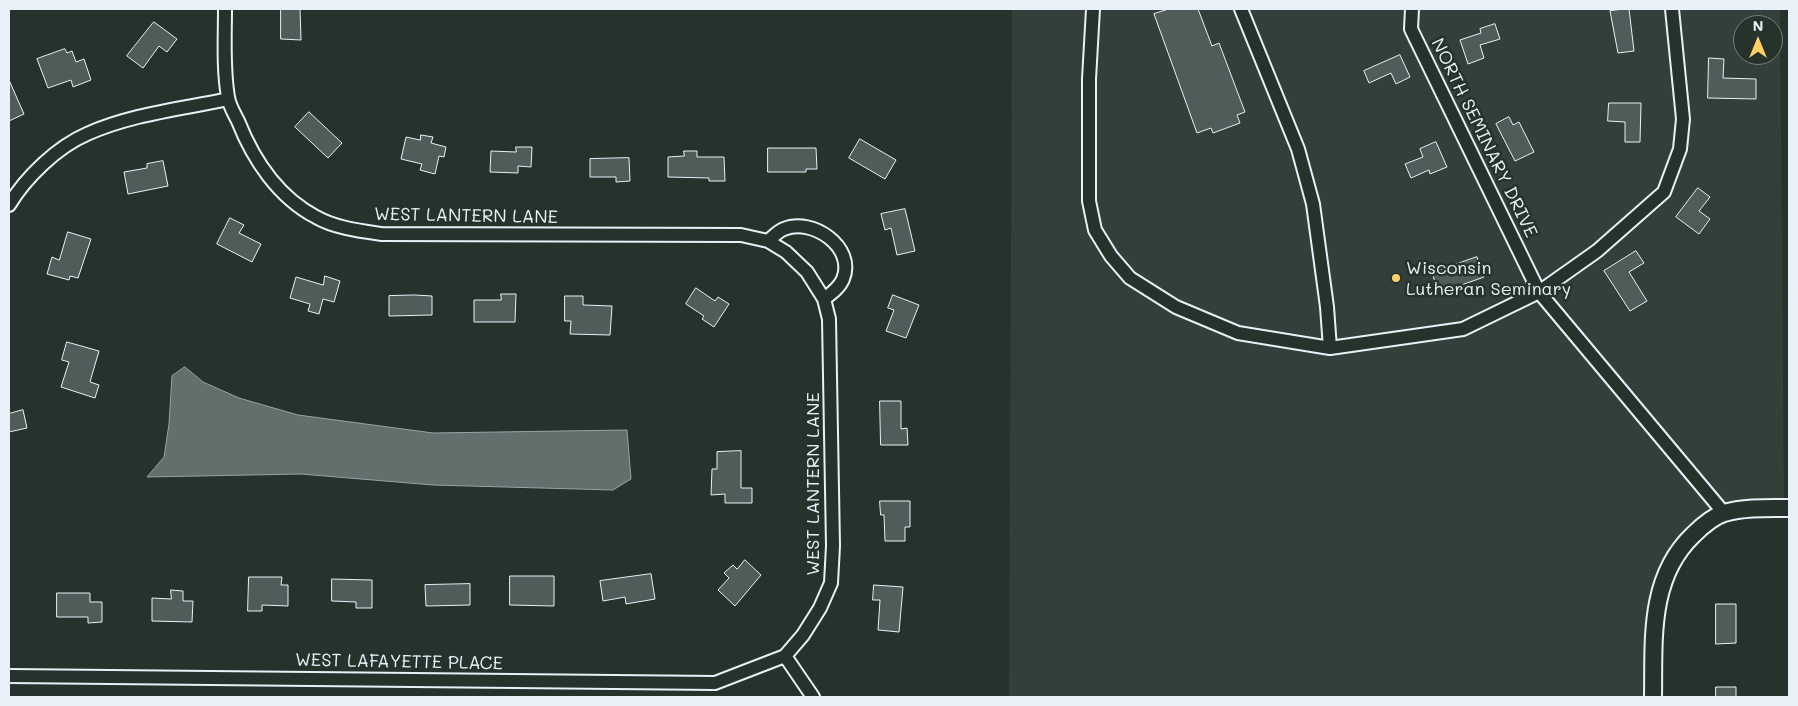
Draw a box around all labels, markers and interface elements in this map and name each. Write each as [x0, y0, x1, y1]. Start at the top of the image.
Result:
north arrow [1733, 15, 1783, 65]
text: N [1753, 16, 1763, 35]
street label: NORTH SEMINARY DRIVE [1426, 35, 1542, 241]
street label: WEST LANTERN LANE [374, 204, 558, 228]
place label: Wisconsin Lutheran Seminary [1406, 257, 1571, 300]
marker: Wisconsin Lutheran Seminary [1390, 272, 1402, 284]
street label: WEST LANTERN LANE [802, 392, 824, 576]
street label: WEST LAFAYETTE PLACE [295, 649, 503, 675]

